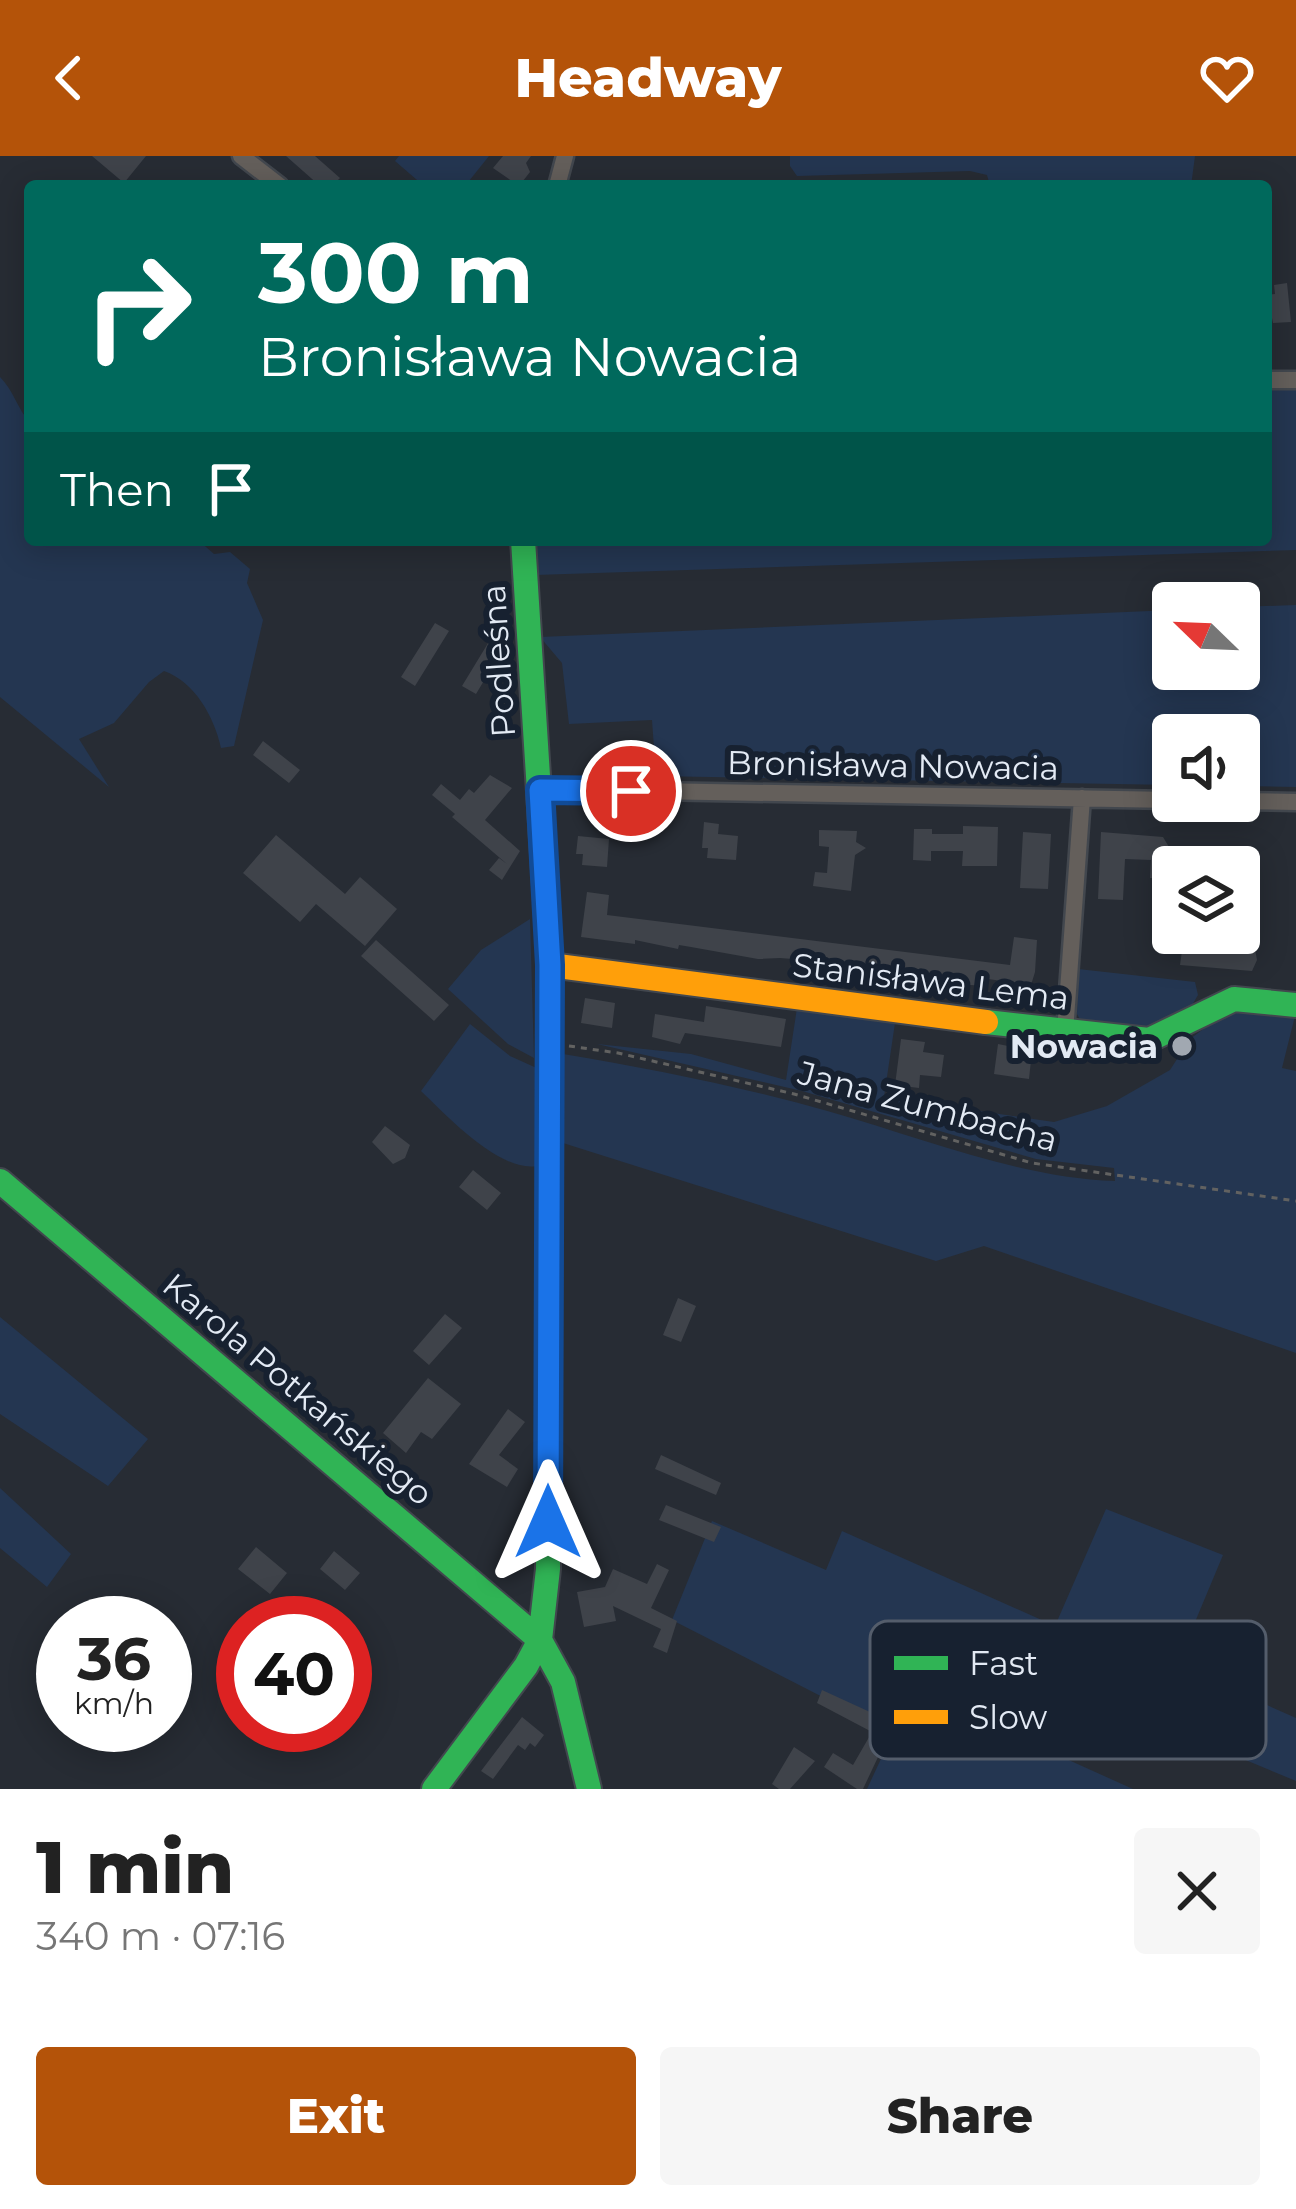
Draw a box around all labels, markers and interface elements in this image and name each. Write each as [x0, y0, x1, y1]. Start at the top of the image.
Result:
icon: back [36, 45, 102, 111]
text: Headway [515, 45, 782, 111]
icon: heart [1194, 45, 1260, 111]
text: 300 m [258, 222, 534, 324]
icon: right [60, 228, 216, 384]
text: Bronisława Nowacia [258, 324, 801, 390]
icon: arrive [198, 456, 264, 522]
text: Then [60, 462, 174, 517]
north arrow [1152, 582, 1260, 690]
map controls [1152, 582, 1260, 954]
street label: Podleśna [473, 583, 523, 739]
button: sound [1152, 714, 1260, 822]
pin [580, 740, 682, 842]
street label: Bronisława Nowacia [727, 742, 1059, 788]
icon: arrive [598, 758, 664, 824]
button: layers [1152, 846, 1260, 954]
street label: Stanisława Lema [790, 944, 1072, 1018]
place label: Nowacia [1010, 1026, 1158, 1066]
marker: Nowacia [1169, 1033, 1195, 1059]
street label: Jana Zumbacha [793, 1052, 1062, 1160]
street label: Karola Potkańskiego [155, 1265, 441, 1513]
position arrow [485, 1459, 611, 1585]
speed limit sign: 40 [216, 1596, 372, 1752]
legend [870, 1621, 1266, 1759]
text: 36 [77, 1622, 151, 1695]
text: Fast [969, 1643, 1038, 1683]
text: km/h [74, 1685, 154, 1722]
text: Slow [969, 1697, 1047, 1737]
text: 1 min [36, 1823, 234, 1911]
button: close [1134, 1828, 1260, 1954]
text: 340 m · 07:16 [36, 1912, 285, 1960]
button: Exit [36, 2047, 636, 2185]
button: Share [660, 2047, 1260, 2185]

